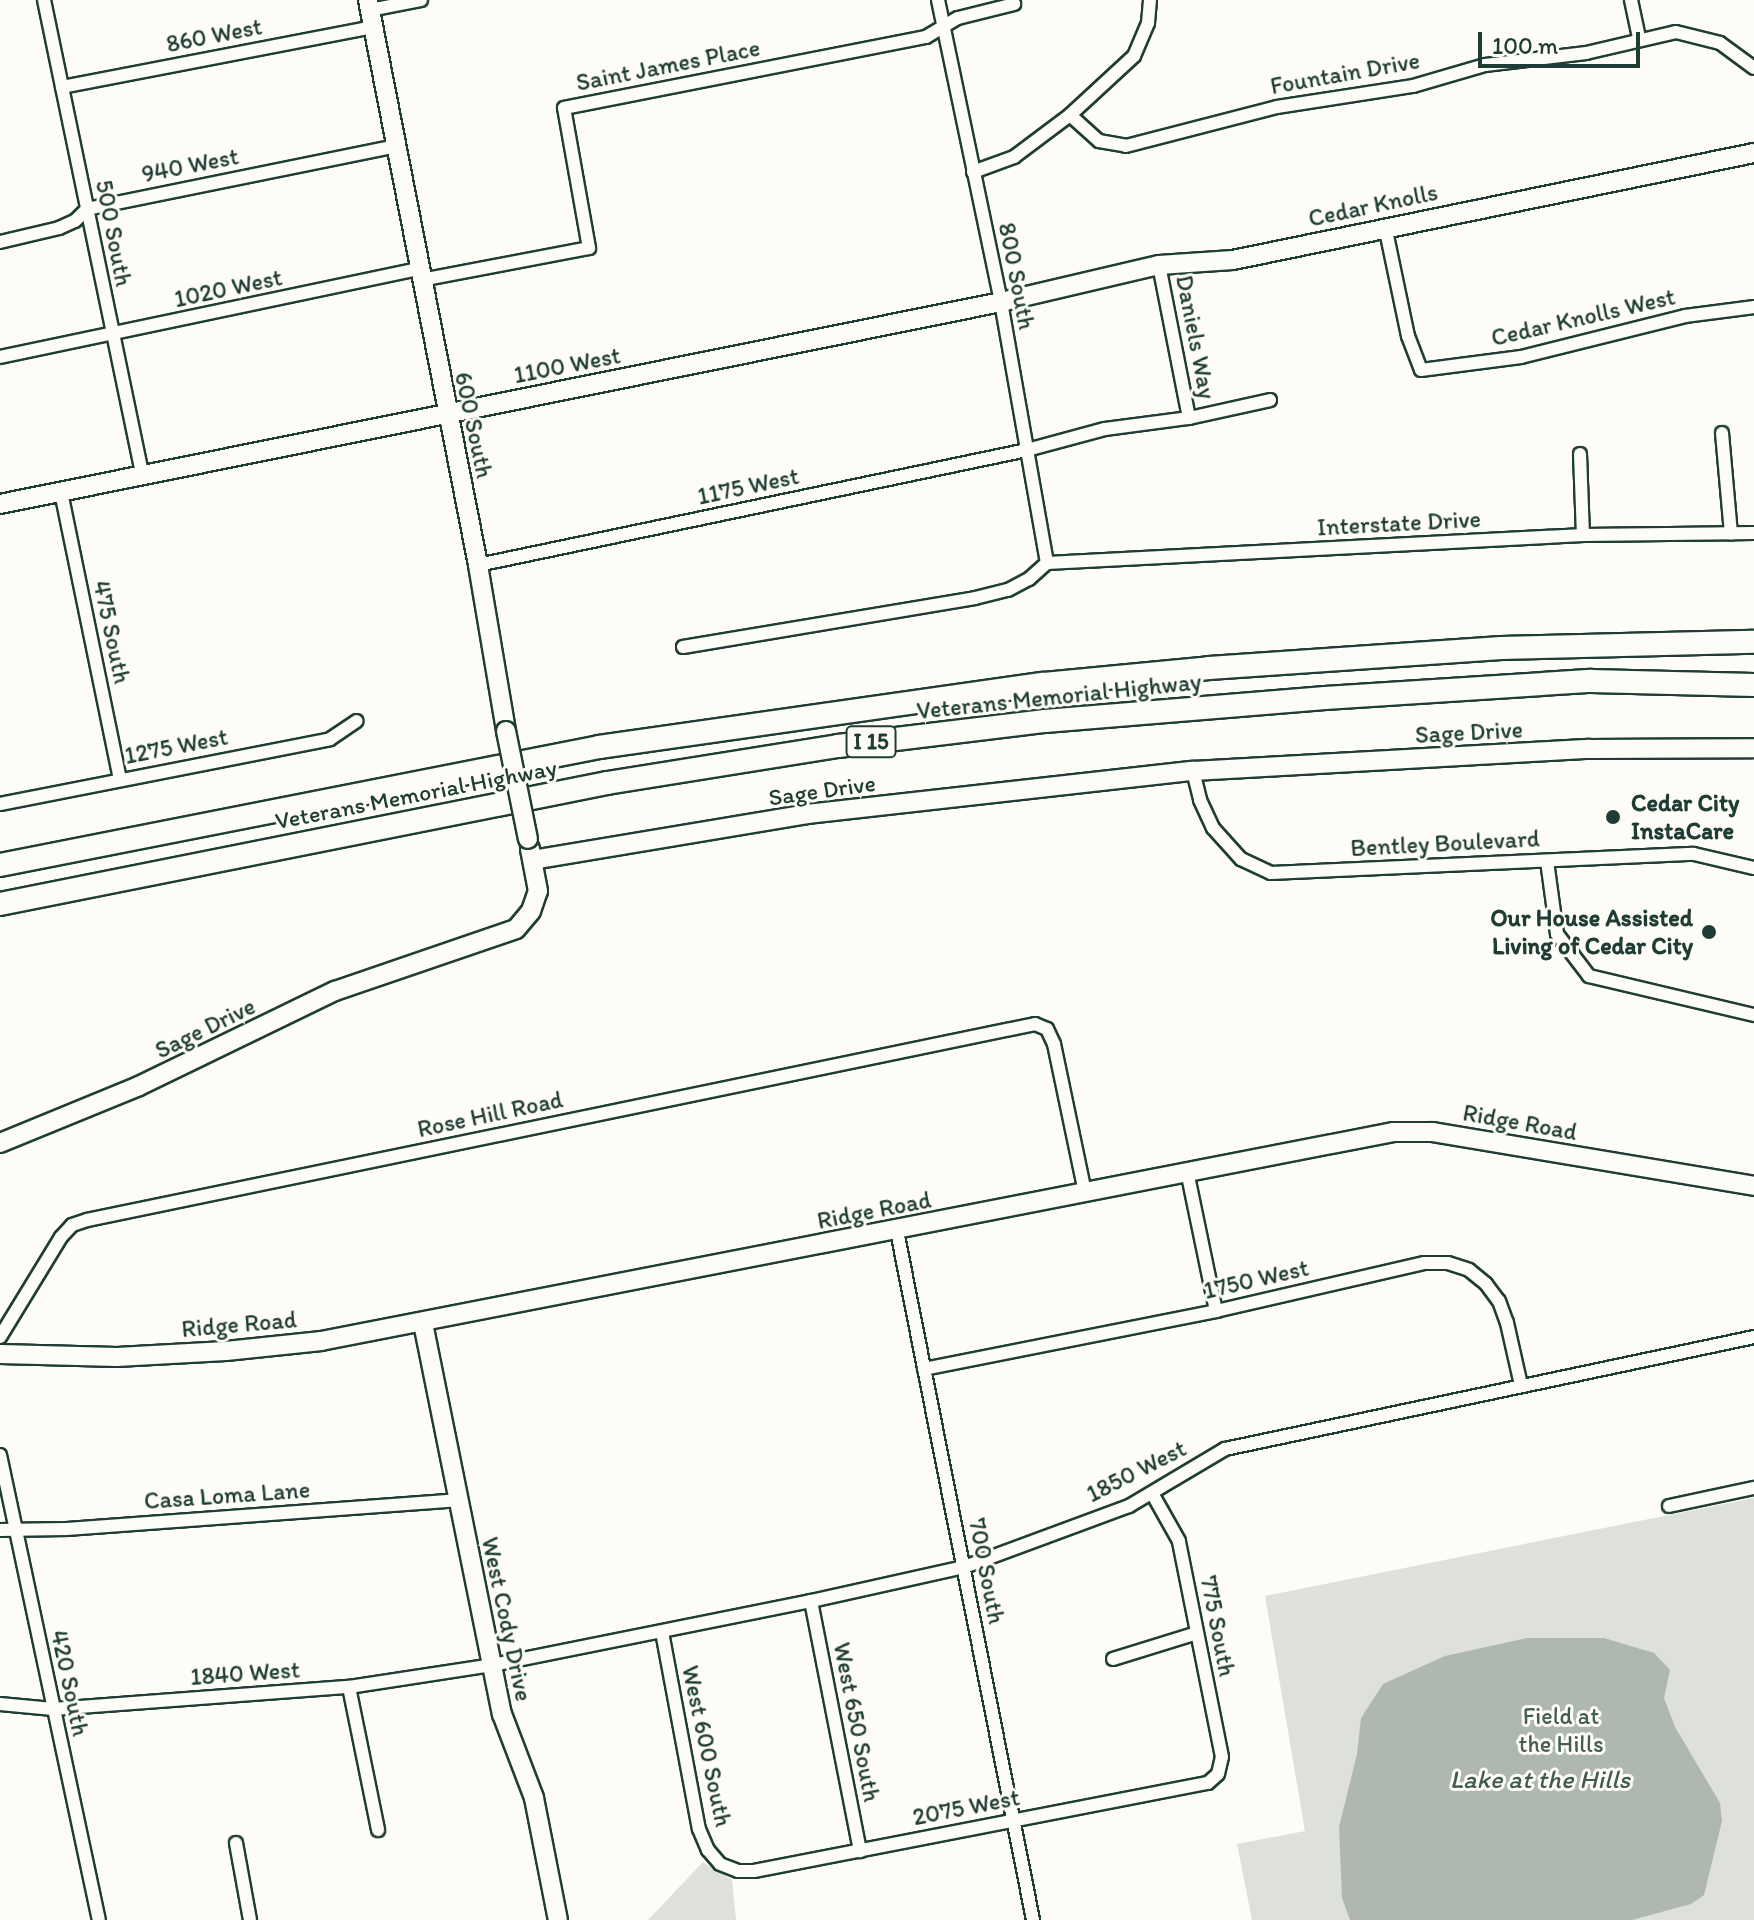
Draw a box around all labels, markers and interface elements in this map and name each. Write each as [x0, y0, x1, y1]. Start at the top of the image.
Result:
street label: 860 West [164, 12, 264, 58]
scale bar [1482, 16, 1644, 66]
text: 100 m [1492, 31, 1558, 60]
street label: Saint James Place [574, 33, 762, 97]
street label: Fountain Drive [1268, 46, 1422, 100]
street label: 940 West [139, 142, 241, 188]
street label: 500 South [90, 177, 138, 289]
street label: Cedar Knolls [1306, 177, 1440, 233]
street label: 800 South [993, 220, 1041, 332]
street label: 1020 West [171, 263, 285, 313]
street label: Daniels Way [1170, 272, 1222, 402]
street label: Cedar Knolls West [1488, 282, 1678, 352]
street label: 1100 West [511, 341, 623, 389]
street label: 600 South [449, 369, 499, 481]
street label: 1175 West [695, 461, 801, 511]
street label: Interstate Drive [1316, 504, 1482, 542]
street label: 475 South [87, 578, 137, 686]
street label: Veterans Memorial Highway [916, 667, 1202, 725]
street label: Sage Drive [1414, 715, 1524, 749]
street label: 1275 West [122, 722, 230, 770]
road number: I 15 [845, 724, 897, 760]
street label: Veterans Memorial Highway [273, 753, 559, 835]
street label: Sage Drive [766, 768, 878, 812]
place label: Cedar City InstaCare [1631, 789, 1739, 845]
marker: Cedar City InstaCare [1602, 806, 1624, 828]
street label: Bentley Boulevard [1349, 824, 1541, 862]
place label: Our House Assisted Living of Cedar City [1491, 904, 1693, 960]
marker: Our House Assisted Living of Cedar City [1700, 923, 1718, 941]
street label: Sage Drive [150, 991, 260, 1065]
street label: Rose Hill Road [415, 1085, 565, 1143]
street label: Ridge Road [1461, 1098, 1579, 1146]
street label: Ridge Road [815, 1185, 933, 1235]
street label: 1750 West [1201, 1253, 1311, 1305]
street label: Ridge Road [181, 1305, 297, 1343]
street label: 1850 West [1081, 1434, 1191, 1508]
street label: Casa Loma Lane [143, 1475, 311, 1515]
street label: 700 South [963, 1516, 1011, 1626]
street label: West Cody Drive [475, 1534, 539, 1704]
street label: 775 South [1194, 1573, 1242, 1679]
street label: 420 South [45, 1627, 95, 1739]
street label: West 650 South [827, 1640, 887, 1804]
street label: 1840 West [189, 1655, 301, 1691]
street label: West 600 South [676, 1663, 738, 1829]
park label: Field at the Hills [1518, 1702, 1604, 1758]
water label: Lake at the Hills [1450, 1764, 1630, 1796]
street label: 2075 West [910, 1783, 1022, 1831]

